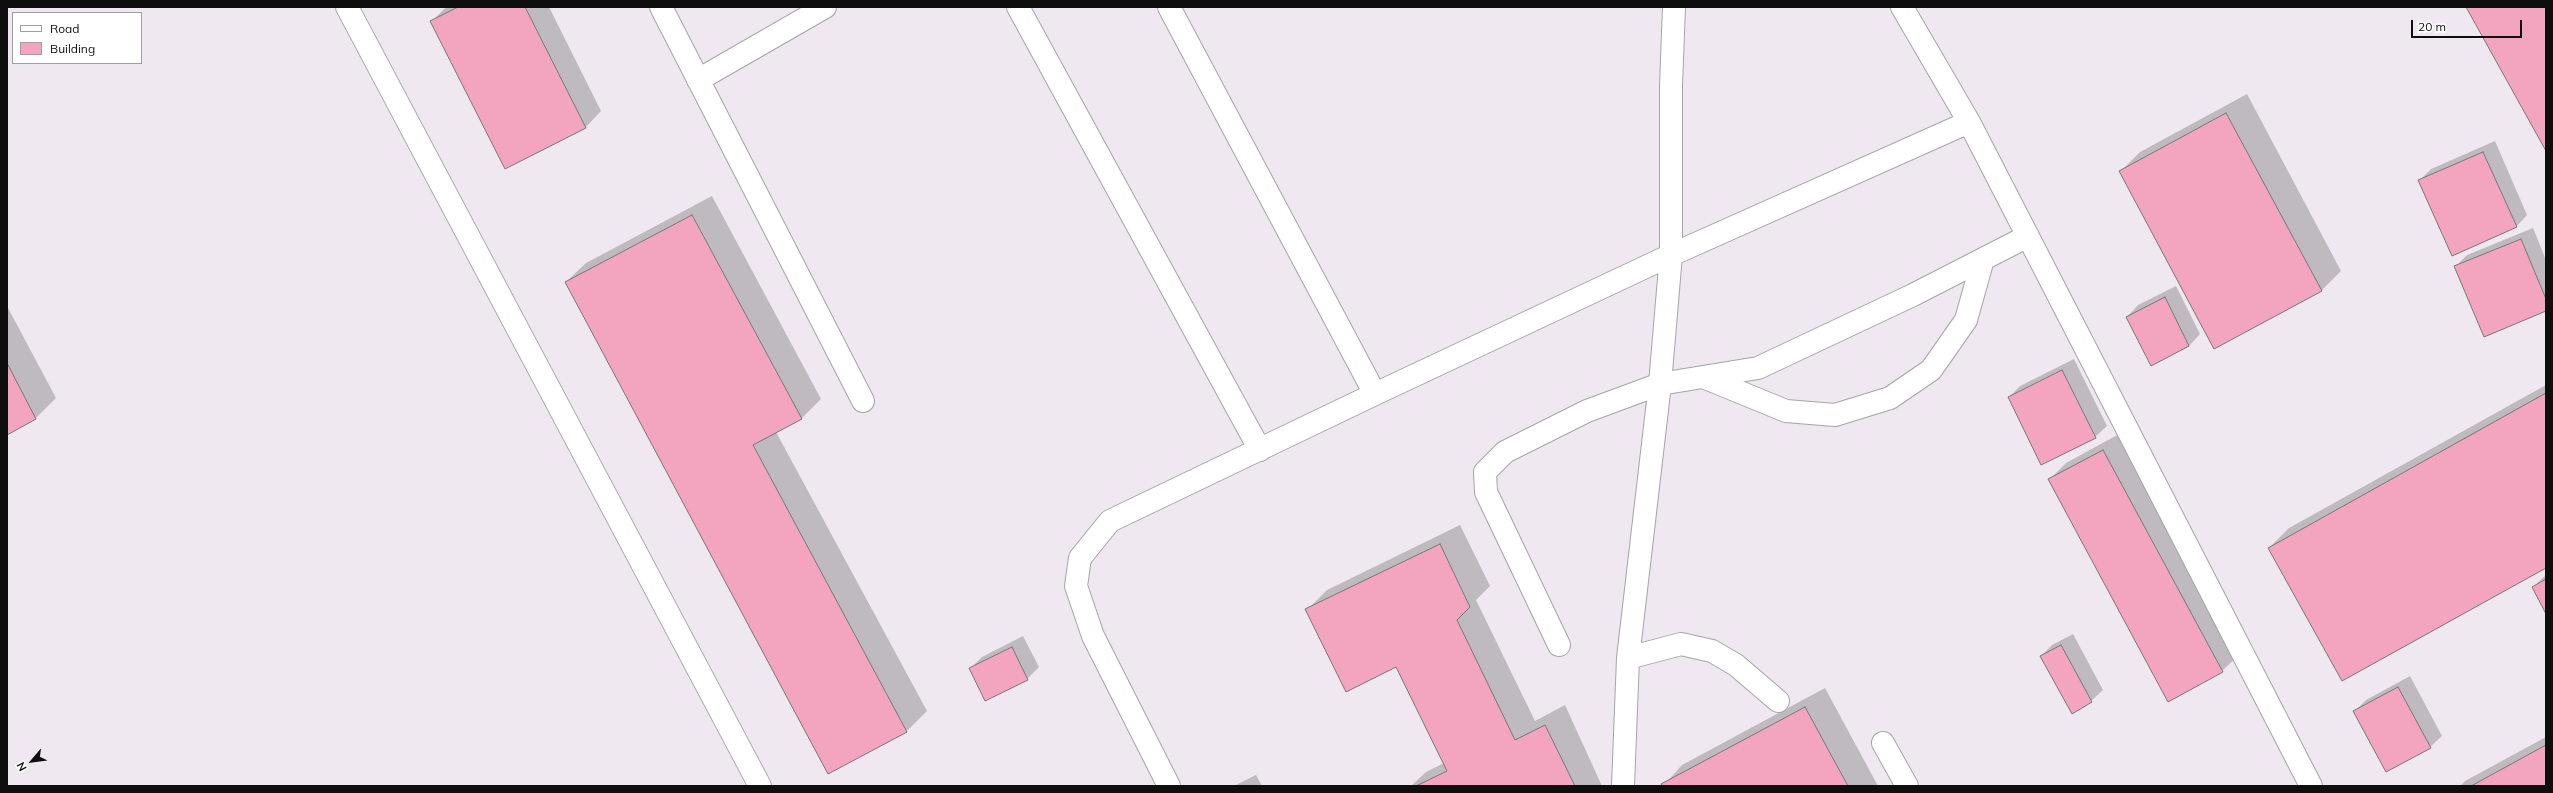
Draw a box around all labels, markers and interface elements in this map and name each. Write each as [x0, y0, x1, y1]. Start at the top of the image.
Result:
legend [12, 12, 142, 64]
scale bar [2413, 12, 2524, 38]
text: 20 m [2418, 19, 2446, 34]
text: Road [50, 21, 79, 36]
text: Building [50, 41, 95, 56]
north arrow [12, 741, 52, 781]
text: N [13, 760, 30, 774]

